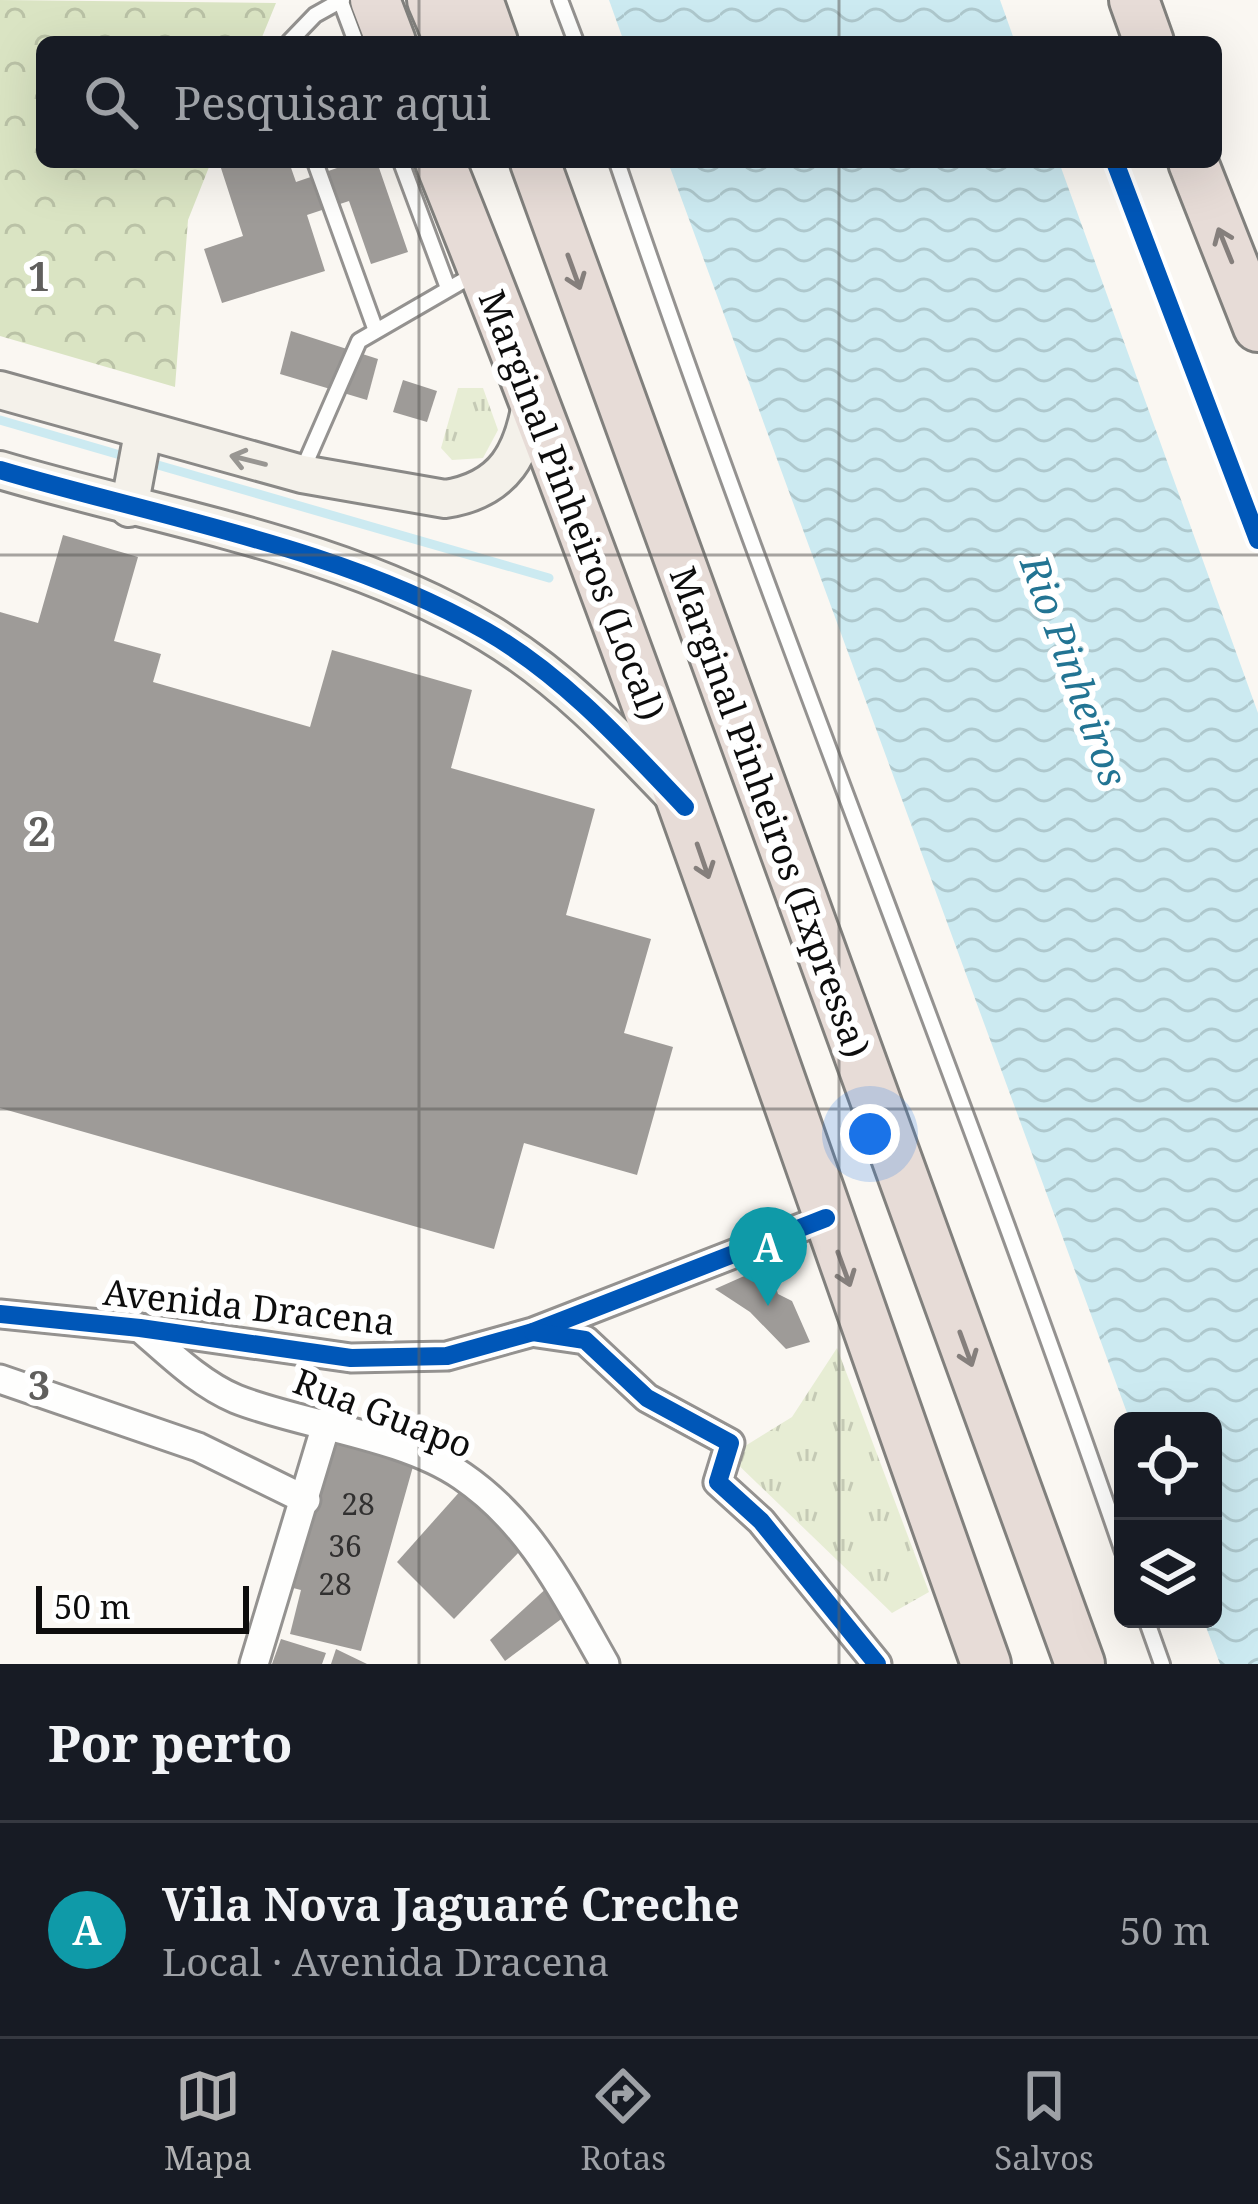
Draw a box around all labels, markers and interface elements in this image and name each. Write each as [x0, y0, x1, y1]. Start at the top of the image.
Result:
search box [36, 36, 1222, 168]
icon: search [78, 69, 144, 135]
text: Pesquisar aqui [174, 72, 491, 133]
one-way arrow [1213, 227, 1234, 264]
text: 1 [28, 249, 50, 302]
one-way arrow [565, 253, 586, 290]
street label: Marginal Pinheiros (Local) [468, 283, 677, 727]
one-way arrow [230, 448, 268, 470]
water label: Rio Pinheiros [1009, 547, 1142, 793]
street label: Marginal Pinheiros (Expressa) [659, 560, 882, 1064]
text: 2 [28, 804, 50, 857]
one-way arrow [694, 842, 715, 879]
your location [840, 1104, 900, 1164]
pin: A [729, 1207, 807, 1306]
one-way arrow [835, 1250, 856, 1287]
street label: Avenida Dracena [101, 1267, 397, 1346]
one-way arrow [956, 1330, 978, 1367]
street label: Rua Guapo [287, 1356, 480, 1469]
text: 3 [28, 1358, 50, 1411]
map controls [1114, 1412, 1222, 1628]
button: locate [1114, 1412, 1222, 1520]
house number: 28 [341, 1483, 375, 1524]
button: layers [1114, 1520, 1222, 1628]
house number: 36 [328, 1525, 362, 1566]
house number: 28 [318, 1563, 352, 1604]
scale bar [36, 1580, 249, 1633]
text: 50 m [54, 1584, 131, 1629]
text: Por perto [48, 1707, 293, 1777]
text: Vila Nova Jaguaré Creche [162, 1873, 740, 1934]
text: A [72, 1903, 102, 1956]
text: 50 m [1119, 1903, 1210, 1956]
text: Local · Avenida Dracena [162, 1934, 609, 1987]
tab: Mapa [164, 2063, 252, 2180]
tab: Rotas [580, 2063, 666, 2180]
tab: Salvos [994, 2063, 1094, 2180]

